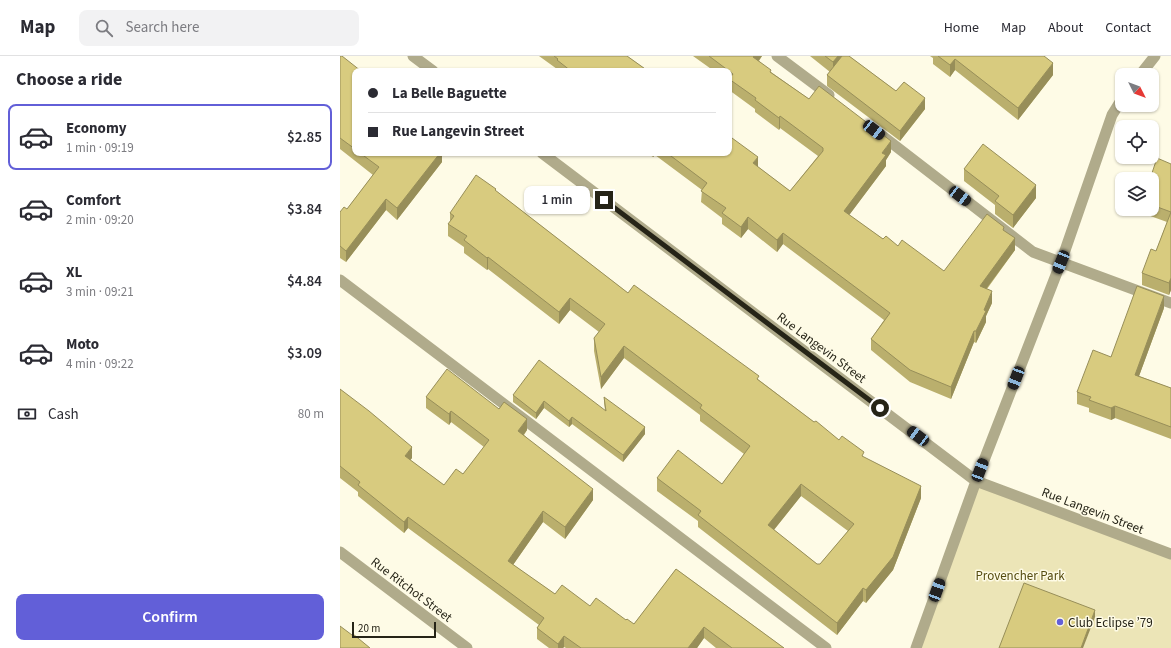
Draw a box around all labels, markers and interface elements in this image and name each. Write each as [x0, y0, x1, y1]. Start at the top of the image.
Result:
search box [79, 10, 359, 46]
text: Map [20, 14, 55, 41]
icon: search [93, 17, 115, 39]
text: Search here [125, 17, 199, 38]
text: Home [944, 18, 979, 38]
text: Map [1001, 18, 1026, 38]
text: About [1048, 18, 1083, 38]
text: Contact [1105, 18, 1151, 38]
text: Choose a ride [16, 67, 122, 92]
north arrow [1115, 68, 1159, 112]
map controls [1115, 68, 1159, 216]
text: La Belle Baguette [392, 83, 507, 104]
text: Economy [66, 118, 127, 139]
car [861, 118, 887, 142]
icon: car [18, 119, 54, 155]
button: locate [1115, 120, 1159, 164]
text: Rue Langevin Street [392, 121, 524, 142]
text: $2.85 [287, 127, 322, 148]
text: 1 min · 09:19 [66, 139, 134, 157]
button: layers [1115, 172, 1159, 216]
car [947, 184, 973, 208]
callout: 1 min [524, 186, 590, 214]
text: Comfort [66, 190, 121, 211]
icon: car [18, 191, 54, 227]
text: 1 min [542, 191, 572, 209]
route end [595, 191, 613, 209]
text: $3.84 [287, 199, 322, 220]
text: 2 min · 09:20 [66, 211, 134, 229]
car [1051, 249, 1071, 275]
text: XL [66, 262, 82, 283]
icon: car [18, 263, 54, 299]
text: $4.84 [287, 271, 322, 292]
text: 3 min · 09:21 [66, 283, 134, 301]
street label: Rue Langevin Street [773, 308, 870, 388]
text: Moto [66, 334, 99, 355]
icon: car [18, 335, 54, 371]
text: $3.09 [287, 343, 322, 364]
text: 4 min · 09:22 [66, 355, 134, 373]
car [1006, 365, 1026, 391]
route start [871, 399, 889, 417]
icon: cash [16, 403, 38, 425]
text: Cash [48, 404, 79, 425]
text: 80 m [298, 405, 324, 423]
car [905, 424, 931, 448]
car [970, 457, 990, 483]
street label: Rue Langevin Street [1039, 483, 1147, 539]
street label: Rue Ritchot Street [367, 553, 456, 627]
park label: Provencher Park [975, 567, 1065, 585]
car [927, 577, 947, 603]
button: Confirm [16, 594, 324, 640]
place label: Club Eclipse ’79 [1068, 614, 1153, 632]
marker: Club Eclipse ’79 [1055, 617, 1065, 627]
scale bar [352, 620, 436, 639]
text: 20 m [358, 621, 380, 636]

